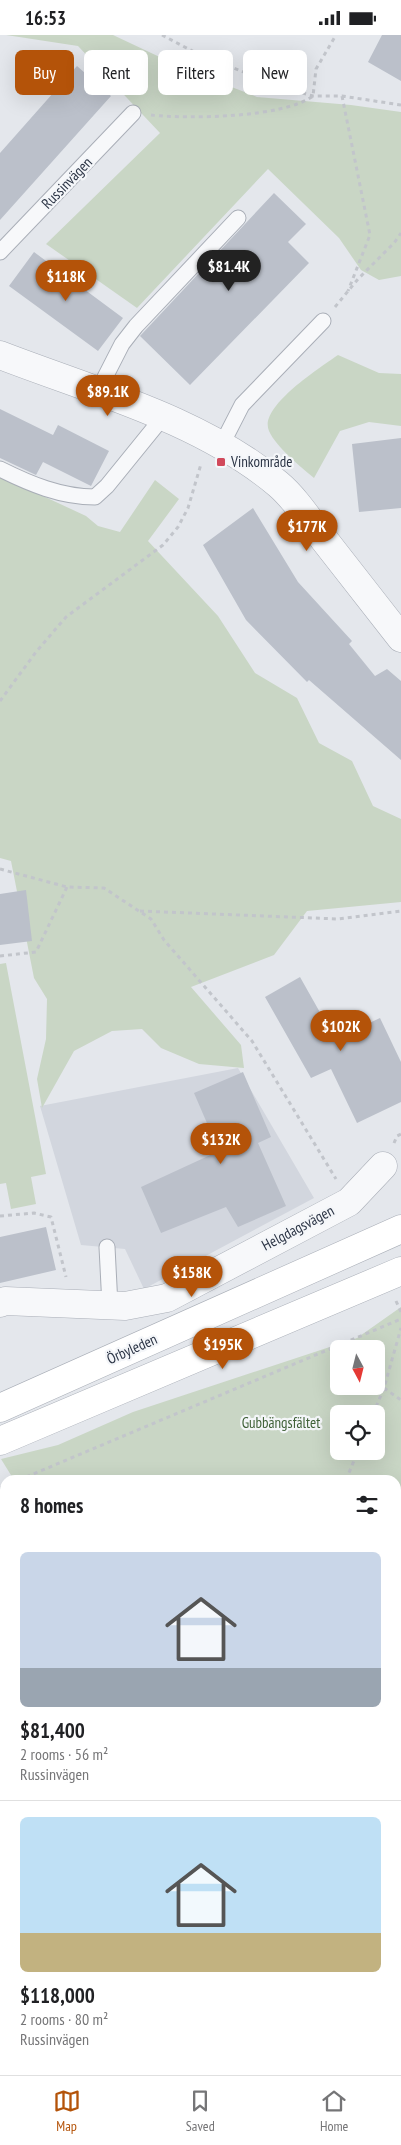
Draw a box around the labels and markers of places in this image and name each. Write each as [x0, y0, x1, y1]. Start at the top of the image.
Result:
pin: $81.4K [188, 249, 270, 292]
pin: $118K [31, 259, 101, 302]
pin: $89.1K [67, 375, 149, 417]
place label: Vinkområde [230, 452, 293, 471]
marker: Vinkområde [215, 456, 227, 468]
pin: $177K [272, 509, 342, 552]
pin: $102K [306, 1009, 376, 1052]
pin: $132K [186, 1123, 256, 1165]
pin: $158K [157, 1255, 227, 1298]
pin: $195K [188, 1327, 258, 1370]

